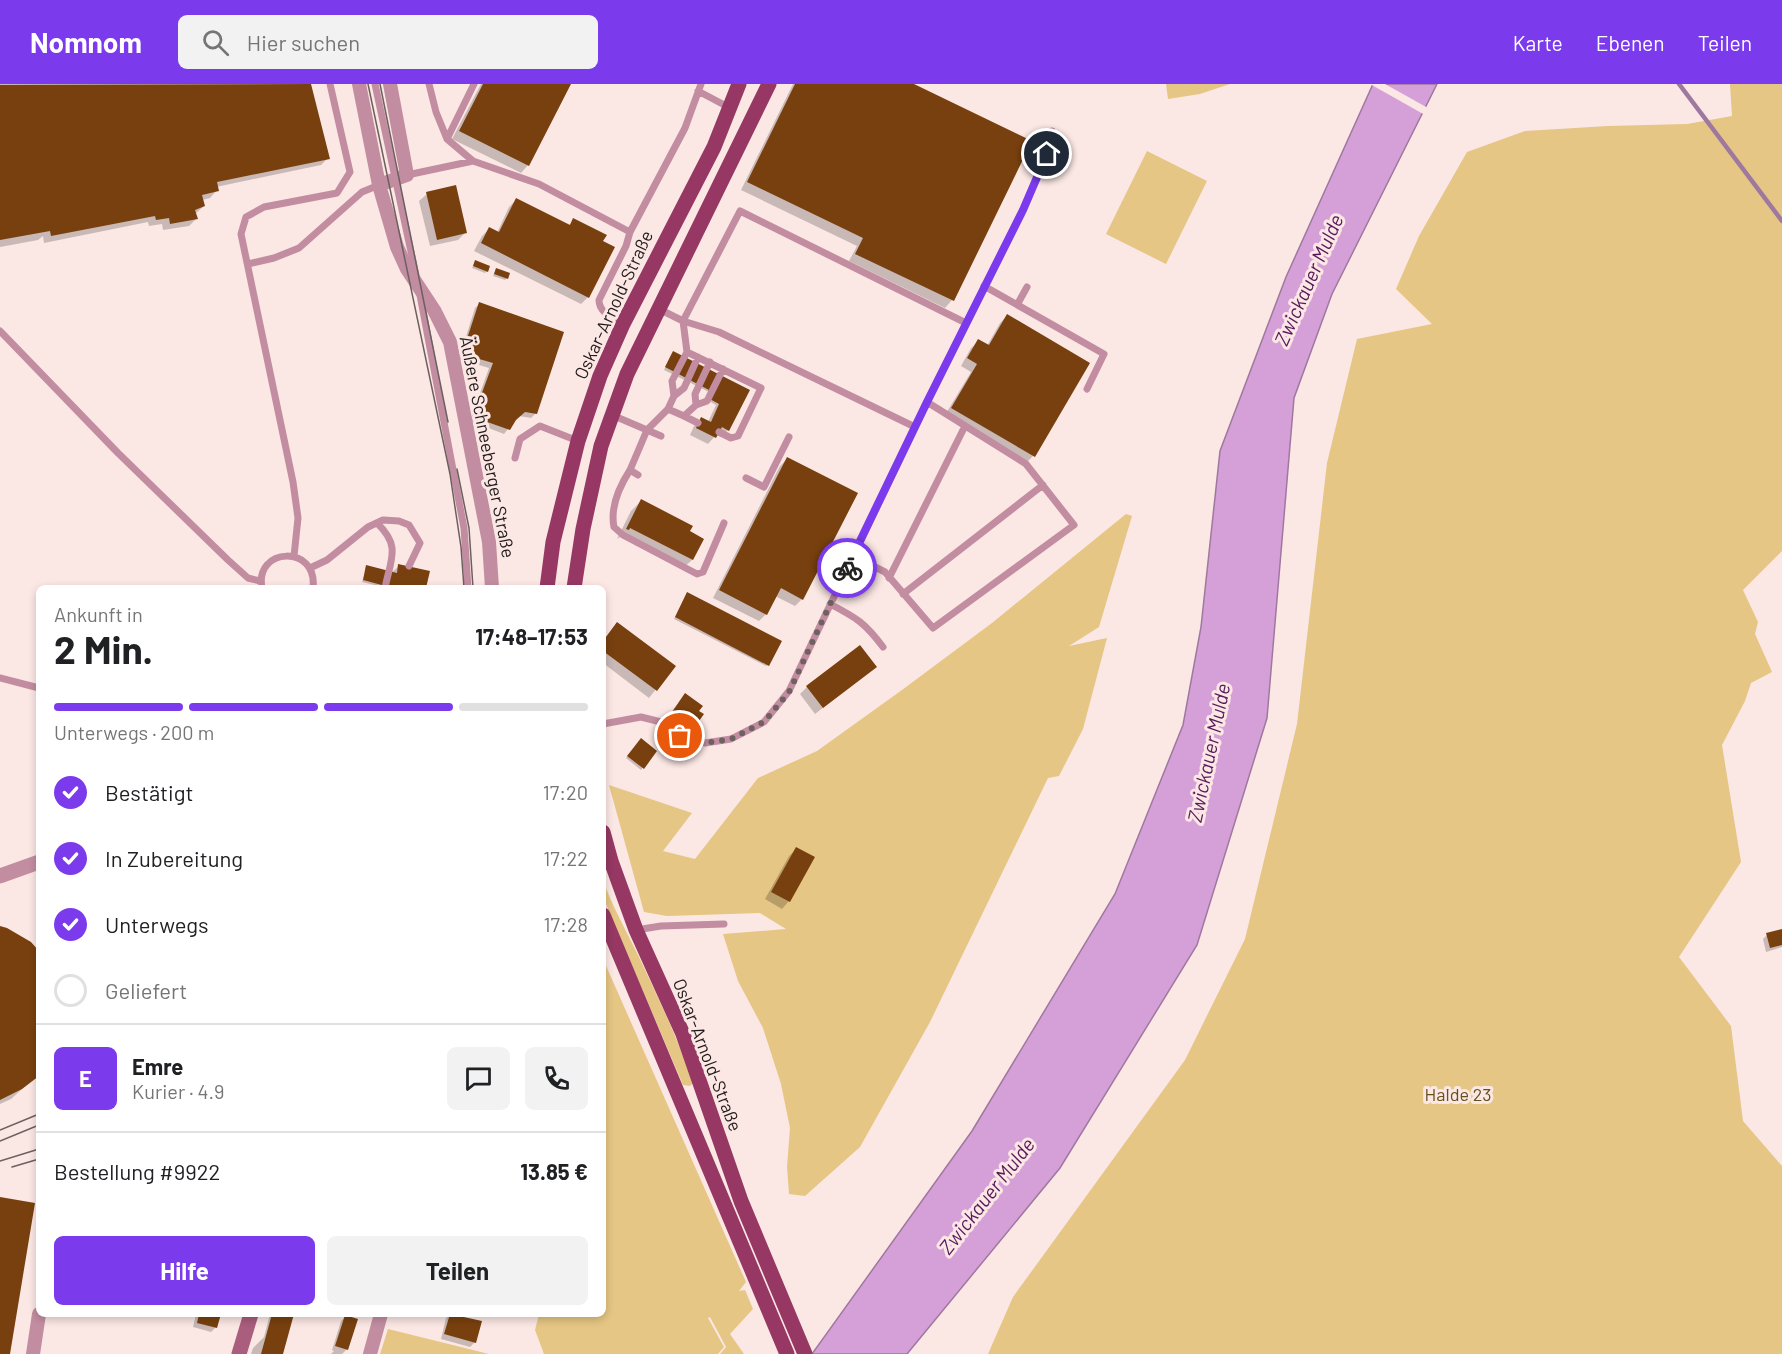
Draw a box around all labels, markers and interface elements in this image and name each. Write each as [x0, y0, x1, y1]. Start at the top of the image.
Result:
search box [178, 15, 598, 69]
text: Nomnom [30, 25, 142, 59]
icon: search [199, 26, 232, 59]
text: Hier suchen [247, 29, 360, 55]
text: Karte [1513, 30, 1563, 55]
text: Ebenen [1596, 30, 1665, 55]
text: Teilen [1698, 30, 1752, 55]
pin [1021, 128, 1072, 179]
icon: home [1030, 137, 1063, 170]
water label: Zwickauer Mulde [1268, 210, 1348, 349]
street label: Oskar-Arnold-Straße [569, 227, 657, 383]
street label: Äußere Schneeberger Straße [456, 334, 520, 560]
courier [817, 538, 877, 598]
icon: bike [831, 552, 864, 585]
text: Ankunft in [54, 602, 143, 626]
text: 17:48–17:53 [475, 623, 588, 649]
text: 2 Min. [54, 625, 153, 672]
water label: Zwickauer Mulde [1182, 681, 1234, 824]
pin [654, 710, 705, 761]
icon: bag [663, 719, 696, 752]
text: Unterwegs · 200 m [54, 720, 214, 744]
icon: check [54, 776, 87, 809]
text: Bestätigt [105, 779, 194, 805]
text: 17:20 [543, 780, 588, 804]
icon: check [54, 842, 87, 875]
text: In Zubereitung [105, 845, 243, 871]
text: 17:22 [543, 846, 588, 870]
icon: check [54, 908, 87, 941]
text: Unterwegs [105, 911, 209, 937]
text: 17:28 [544, 912, 588, 936]
street label: Oskar-Arnold-Straße [669, 975, 747, 1134]
text: Geliefert [105, 977, 187, 1003]
button: chat [447, 1047, 510, 1110]
button: phone [525, 1047, 588, 1110]
text: Emre [132, 1053, 183, 1079]
text: E [79, 1065, 92, 1091]
text: Kurier · 4.9 [132, 1079, 224, 1103]
park label: Halde 23 [1425, 1083, 1491, 1105]
water label: Zwickauer Mulde [933, 1132, 1039, 1258]
text: Bestellung #9922 [54, 1158, 220, 1184]
text: 13.85 € [520, 1158, 588, 1184]
button: Hilfe [54, 1236, 315, 1305]
button: Teilen [327, 1236, 588, 1305]

